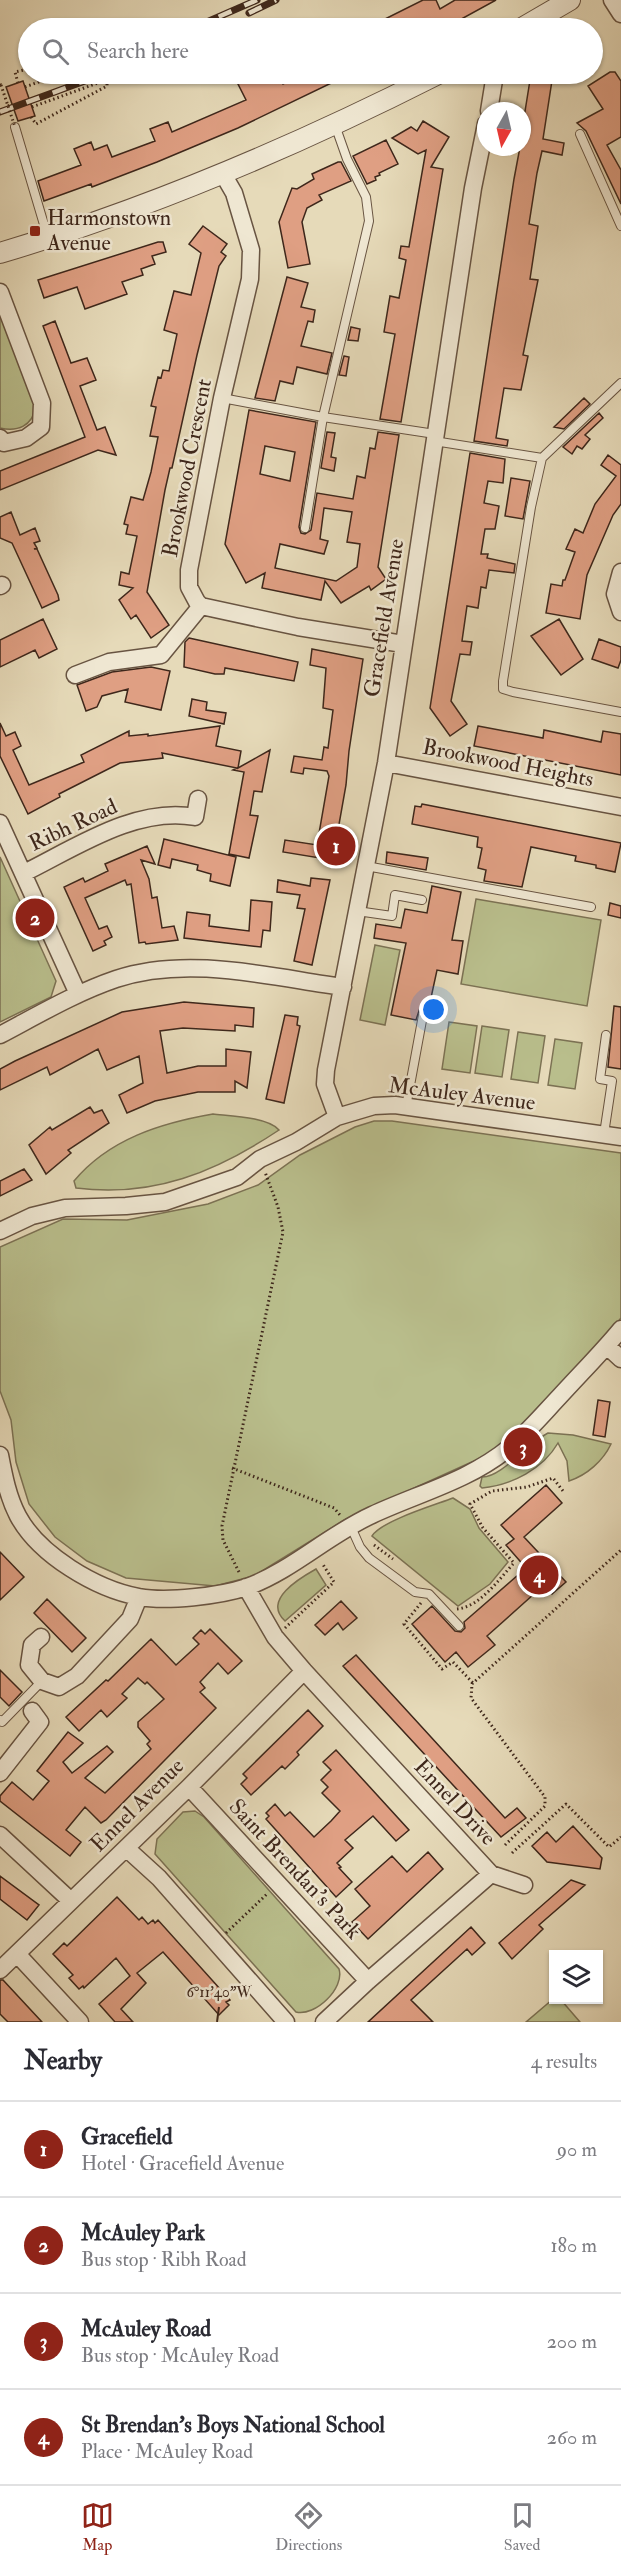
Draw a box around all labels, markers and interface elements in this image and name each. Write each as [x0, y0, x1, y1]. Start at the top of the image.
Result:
search box [18, 18, 603, 84]
icon: search [39, 35, 72, 68]
text: Search here [87, 37, 189, 65]
north arrow [477, 102, 531, 156]
place label: Harmonstown Avenue [46, 204, 171, 257]
marker: Harmonstown Avenue [28, 224, 42, 238]
street label: Brookwood Crescent [156, 376, 218, 560]
street label: Gracefield Avenue [358, 537, 410, 699]
street label: Brookwood Heights [420, 733, 596, 793]
street label: Ribh Road [24, 792, 122, 858]
pin: 1 [316, 824, 356, 868]
pin: 2 [15, 896, 54, 940]
your location [419, 995, 448, 1024]
street label: McAuley Avenue [387, 1071, 537, 1117]
pin: 3 [504, 1424, 542, 1470]
pin: 4 [520, 1552, 558, 1598]
street label: Ennel Avenue [84, 1752, 190, 1858]
street label: Ennel Drive [408, 1753, 502, 1851]
street label: Saint Brendan's Park [223, 1793, 368, 1945]
map controls [549, 1950, 603, 2004]
button: layers [549, 1950, 603, 2004]
text: 6°11'40"W [187, 1983, 252, 2002]
text: Nearby [24, 2045, 102, 2077]
text: 4 results [531, 2049, 597, 2074]
text: Gracefield [81, 2123, 172, 2151]
text: 1 [40, 2137, 47, 2162]
text: 90 m [557, 2137, 597, 2162]
text: Hotel · Gracefield Avenue [81, 2151, 284, 2176]
text: McAuley Park [81, 2219, 205, 2247]
text: 2 [38, 2233, 49, 2258]
text: 180 m [550, 2233, 597, 2258]
text: Bus stop · Ribh Road [81, 2247, 247, 2272]
text: McAuley Road [81, 2315, 211, 2343]
text: 3 [40, 2329, 47, 2354]
text: 200 m [547, 2329, 597, 2354]
text: Bus stop · McAuley Road [81, 2343, 279, 2368]
text: St Brendan's Boys National School [81, 2411, 385, 2439]
text: 4 [38, 2425, 49, 2450]
text: 260 m [547, 2425, 597, 2450]
text: Place · McAuley Road [81, 2439, 253, 2464]
tab: Map [81, 2499, 114, 2555]
tab: Directions [275, 2499, 342, 2555]
tab: Saved [504, 2499, 540, 2555]

